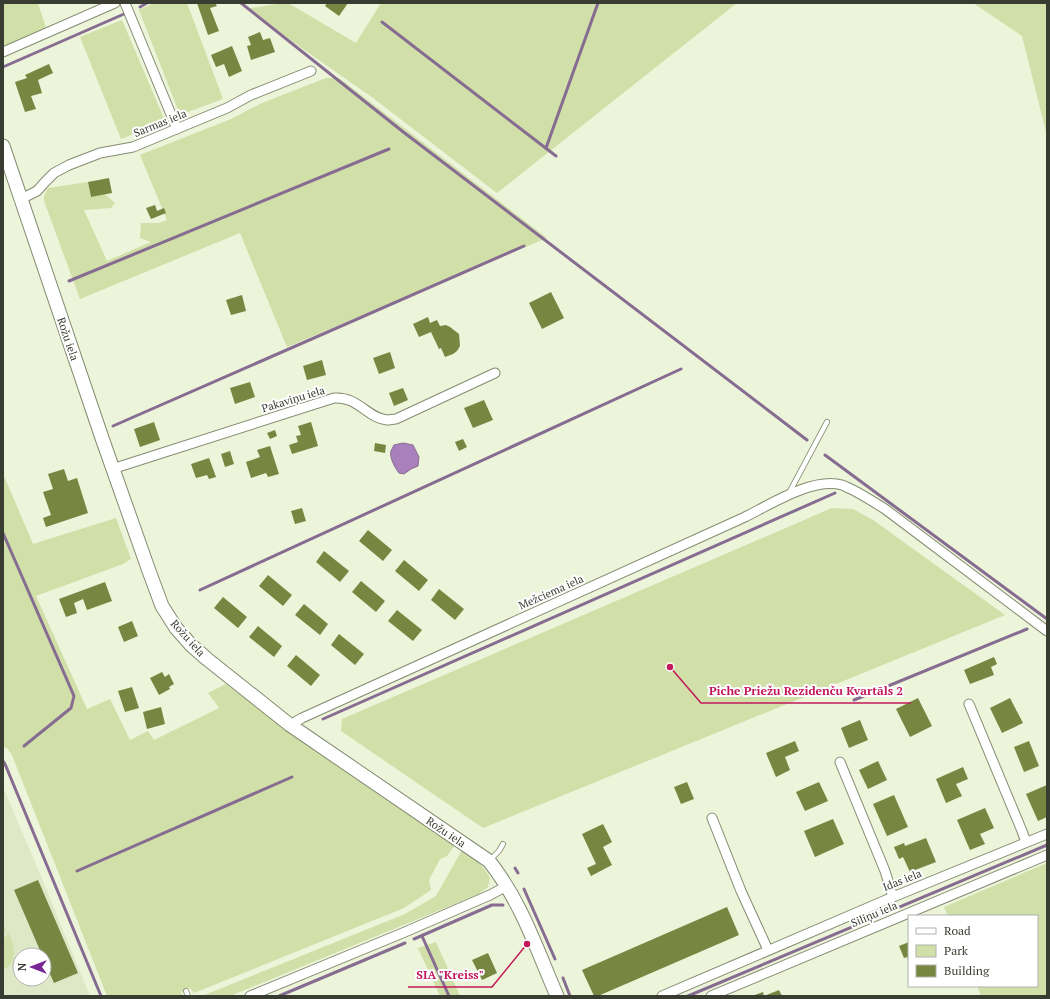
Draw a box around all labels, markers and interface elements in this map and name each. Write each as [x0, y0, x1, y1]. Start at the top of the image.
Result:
street label: Sarmas iela [131, 106, 189, 140]
street label: Rožu iela [54, 316, 82, 363]
street label: Pakaviņu iela [260, 383, 327, 416]
street label: Mežciema iela [516, 571, 586, 613]
street label: Rožu iela [168, 617, 208, 660]
callout: Piche Priežu Rezidenču Kvartāls 2 [701, 679, 911, 703]
text: Piche Priežu Rezidenču Kvartāls 2 [709, 683, 903, 698]
street label: Rožu iela [424, 814, 469, 851]
street label: Idas iela [881, 866, 924, 894]
street label: Siliņu iela [849, 898, 900, 931]
legend [908, 915, 1038, 987]
text: Road [944, 923, 971, 938]
text: Park [944, 943, 969, 958]
north arrow [12, 947, 52, 987]
text: N [15, 962, 29, 971]
callout: SIA "Kreiss" [408, 963, 492, 987]
text: Building [944, 963, 990, 978]
text: SIA "Kreiss" [416, 967, 484, 982]

